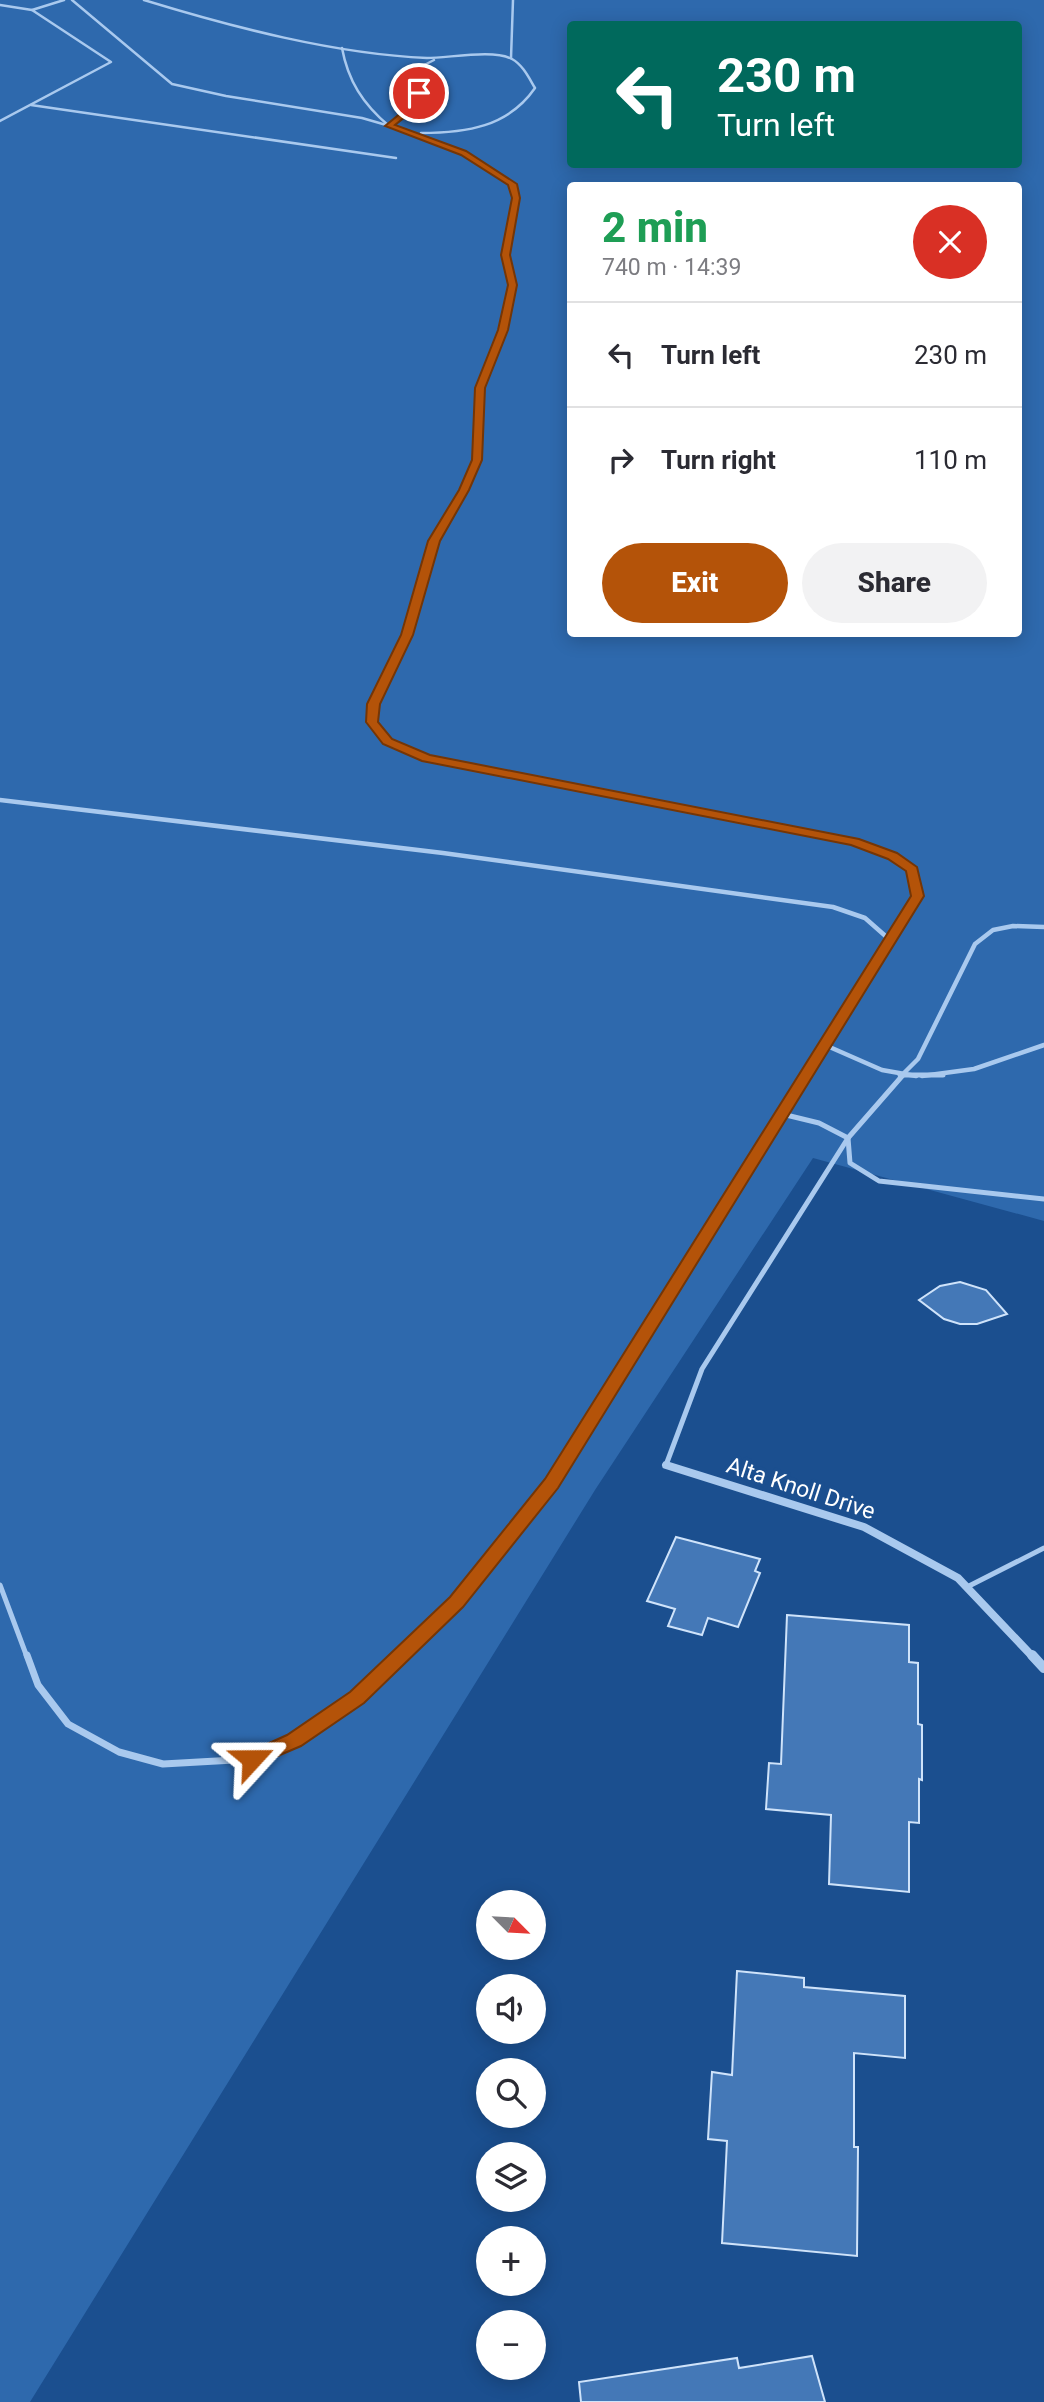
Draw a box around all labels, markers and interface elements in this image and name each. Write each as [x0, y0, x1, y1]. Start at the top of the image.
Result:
text: 230 m [717, 47, 856, 104]
icon: left [602, 49, 693, 140]
pin [389, 63, 449, 123]
icon: arrive [400, 74, 438, 112]
text: Turn left [717, 106, 835, 144]
text: 2 min [602, 203, 708, 252]
button: close [913, 205, 987, 279]
text: 740 m · 14:39 [602, 254, 741, 281]
icon: left [602, 336, 640, 374]
text: Turn left [661, 340, 760, 370]
text: 230 m [914, 340, 987, 370]
icon: right [602, 441, 640, 479]
text: Turn right [661, 445, 776, 475]
text: 110 m [914, 445, 987, 475]
button: Exit [602, 543, 788, 623]
button: Share [802, 543, 987, 623]
street label: Alta Knoll Drive [723, 1452, 879, 1525]
position arrow [215, 1722, 289, 1796]
north arrow [476, 1890, 546, 1960]
map controls [476, 1890, 546, 2380]
button: sound [476, 1974, 546, 2044]
button: search [476, 2058, 546, 2128]
button: layers [476, 2142, 546, 2212]
button: + [476, 2226, 546, 2296]
button: − [476, 2310, 546, 2380]

